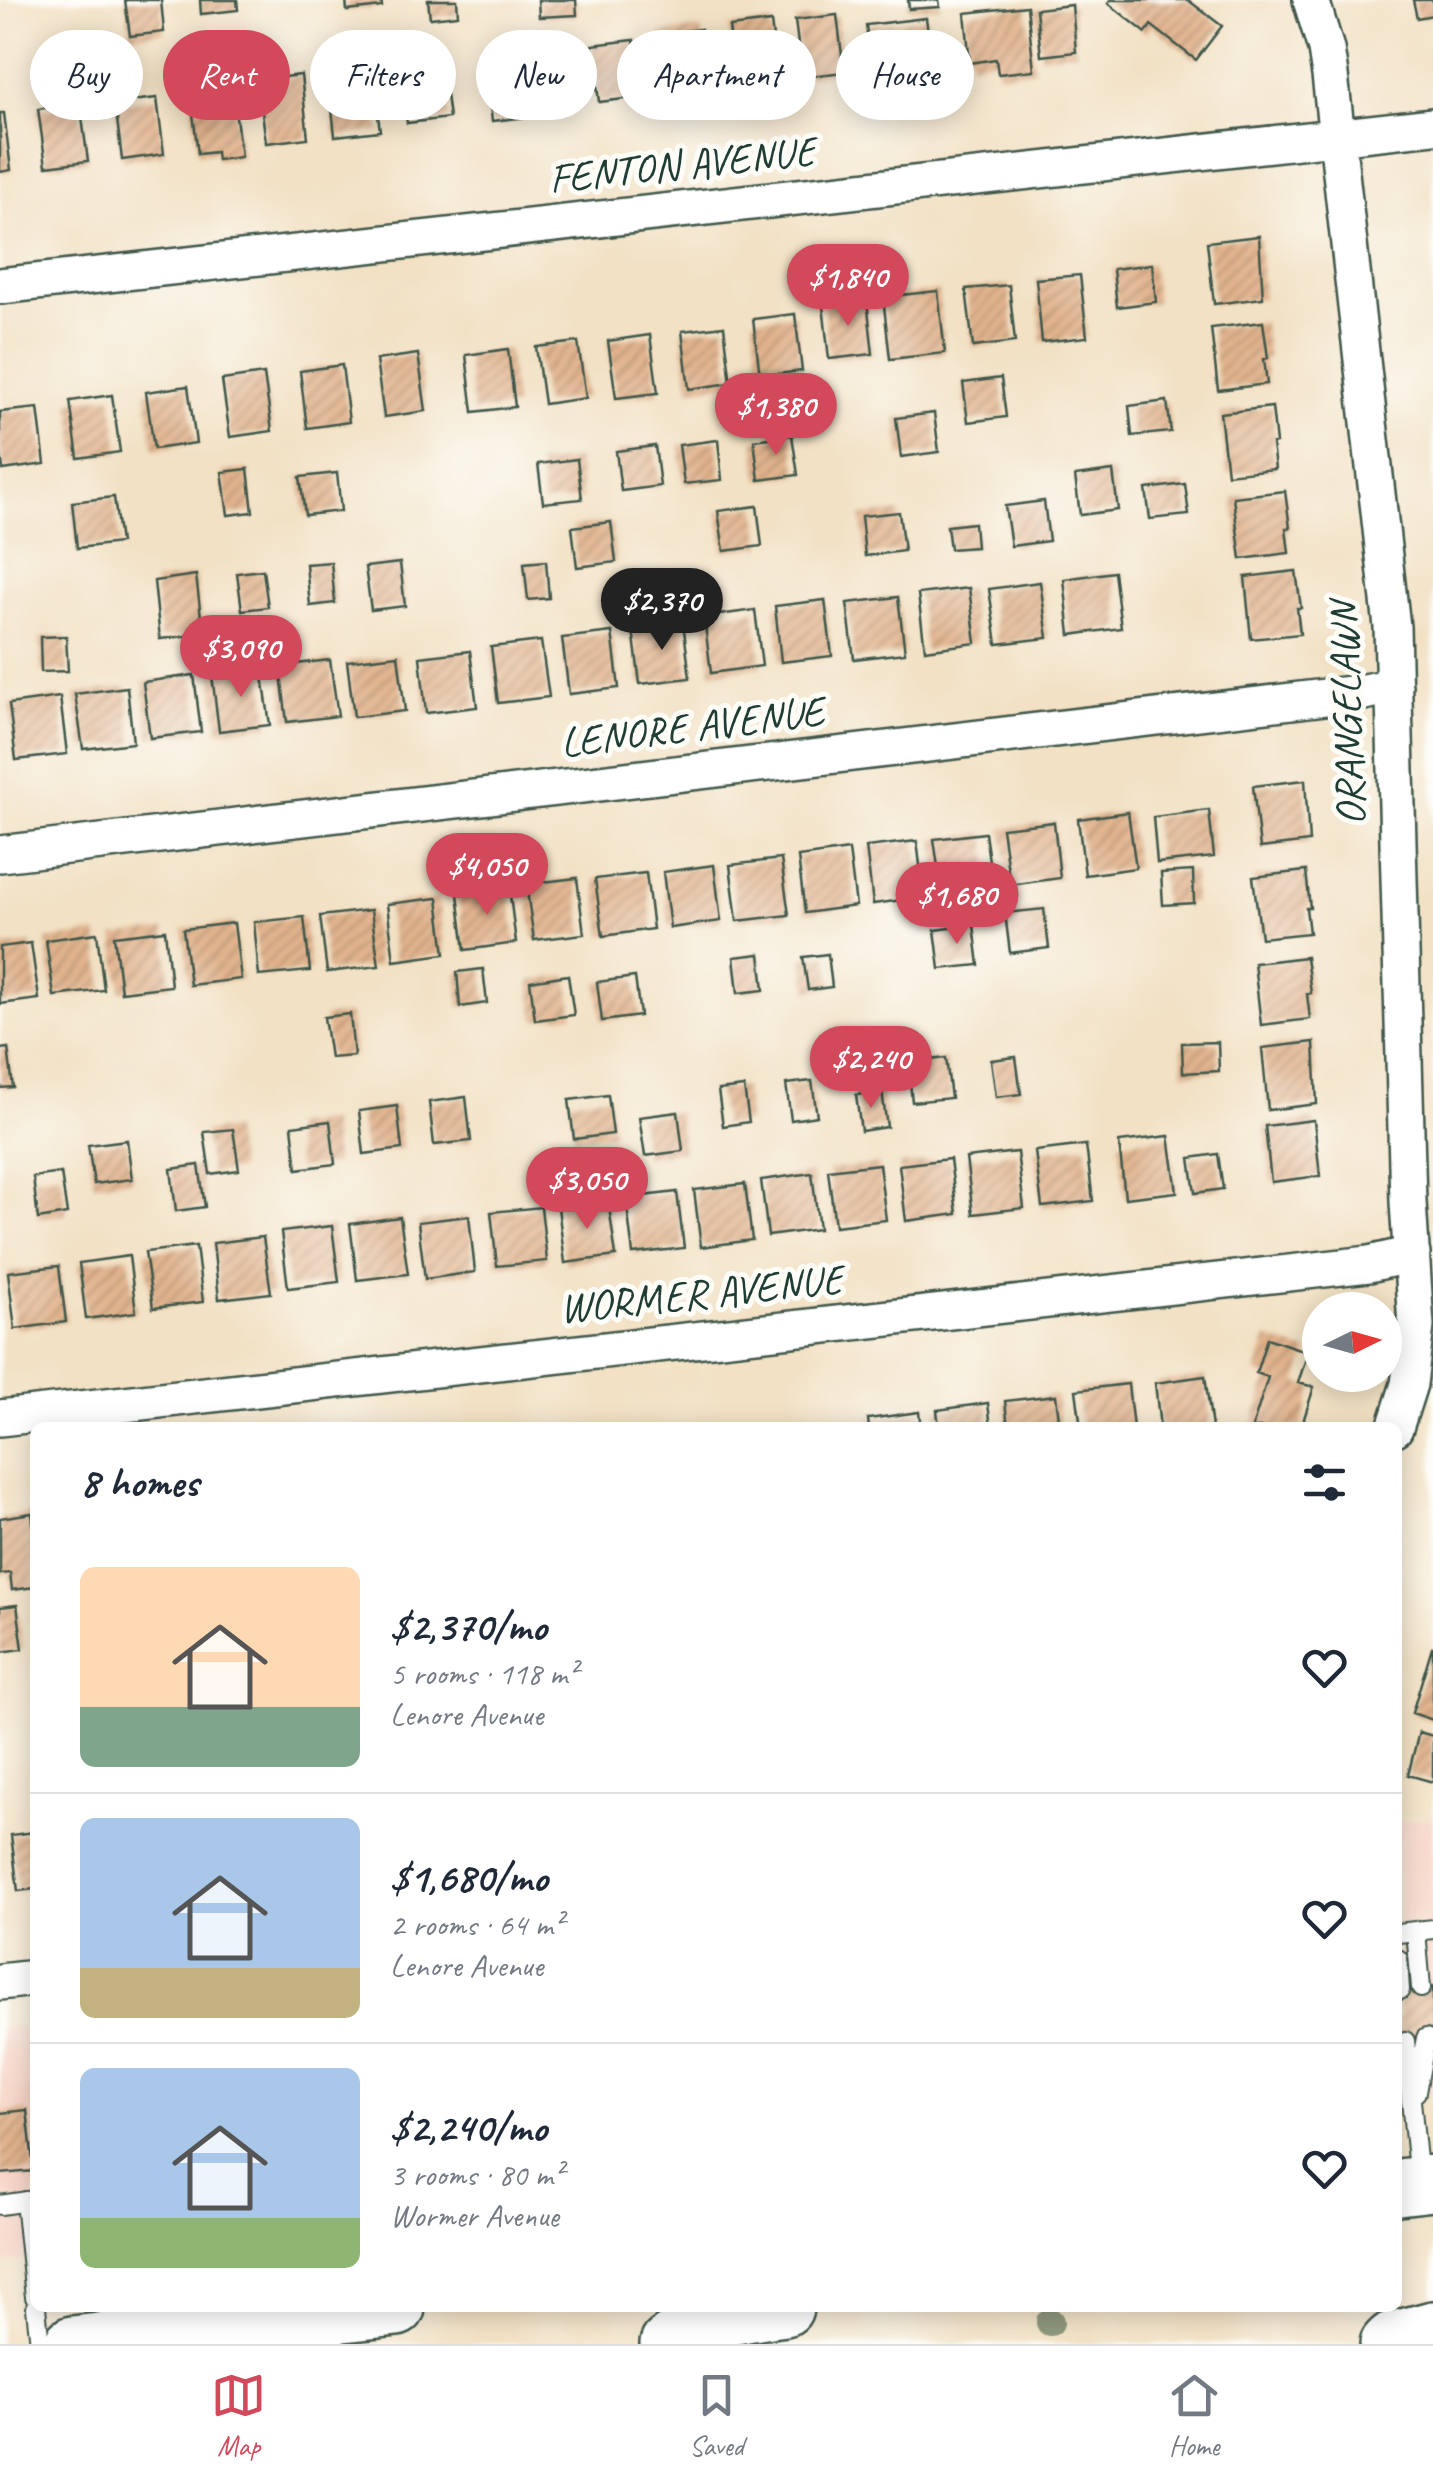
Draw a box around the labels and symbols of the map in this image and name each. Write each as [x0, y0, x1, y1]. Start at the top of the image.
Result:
street label: FENTON AVENUE [546, 124, 823, 205]
pin: $1,840 [767, 244, 929, 329]
pin: $1,380 [695, 373, 857, 458]
pin: $2,370 [581, 568, 743, 653]
street label: ORANGELAWN [1316, 595, 1377, 826]
pin: $3,090 [160, 615, 322, 700]
street label: LENORE AVENUE [558, 684, 831, 769]
pin: $4,050 [406, 833, 568, 918]
pin: $1,680 [876, 862, 1038, 947]
pin: $2,240 [790, 1026, 952, 1111]
pin: $3,050 [506, 1147, 668, 1232]
street label: WORMER AVENUE [557, 1252, 850, 1335]
north arrow [1302, 1292, 1402, 1392]

